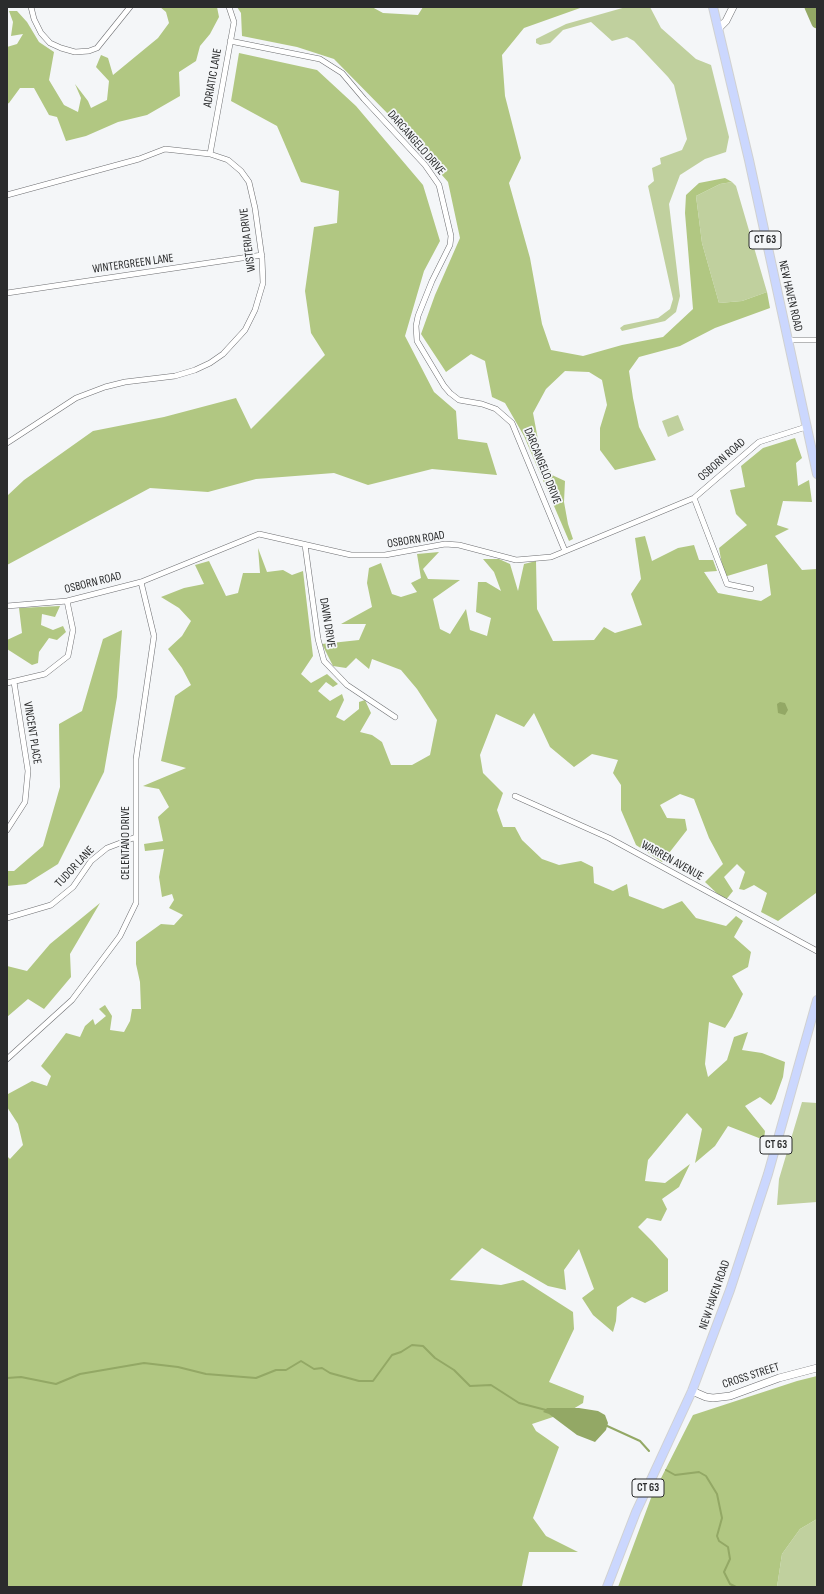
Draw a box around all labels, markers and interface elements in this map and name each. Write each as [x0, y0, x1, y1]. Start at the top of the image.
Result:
street label: ADRIATIC LANE [201, 47, 225, 109]
street label: DARCANGELO DRIVE [384, 108, 448, 178]
street label: WISTERIA DRIVE [237, 207, 259, 273]
road number: CT 63 [749, 231, 781, 249]
street label: WINTERGREEN LANE [91, 251, 175, 277]
street label: NEW HAVEN ROAD [775, 259, 805, 333]
street label: DARCANGELO DRIVE [520, 426, 564, 506]
street label: OSBORN ROAD [695, 435, 749, 485]
street label: OSBORN ROAD [386, 528, 446, 552]
street label: OSBORN ROAD [63, 569, 123, 597]
street label: DAVIN DRIVE [316, 597, 338, 649]
street label: VINCENT PLACE [20, 701, 44, 765]
street label: CELENTANO DRIVE [119, 806, 133, 880]
street label: WARREN AVENUE [638, 838, 706, 884]
street label: TUDOR LANE [52, 843, 98, 891]
road number: CT 63 [760, 1136, 792, 1154]
street label: NEW HAVEN ROAD [696, 1258, 734, 1332]
street label: CROSS STREET [721, 1360, 781, 1392]
road number: CT 63 [632, 1479, 664, 1497]

